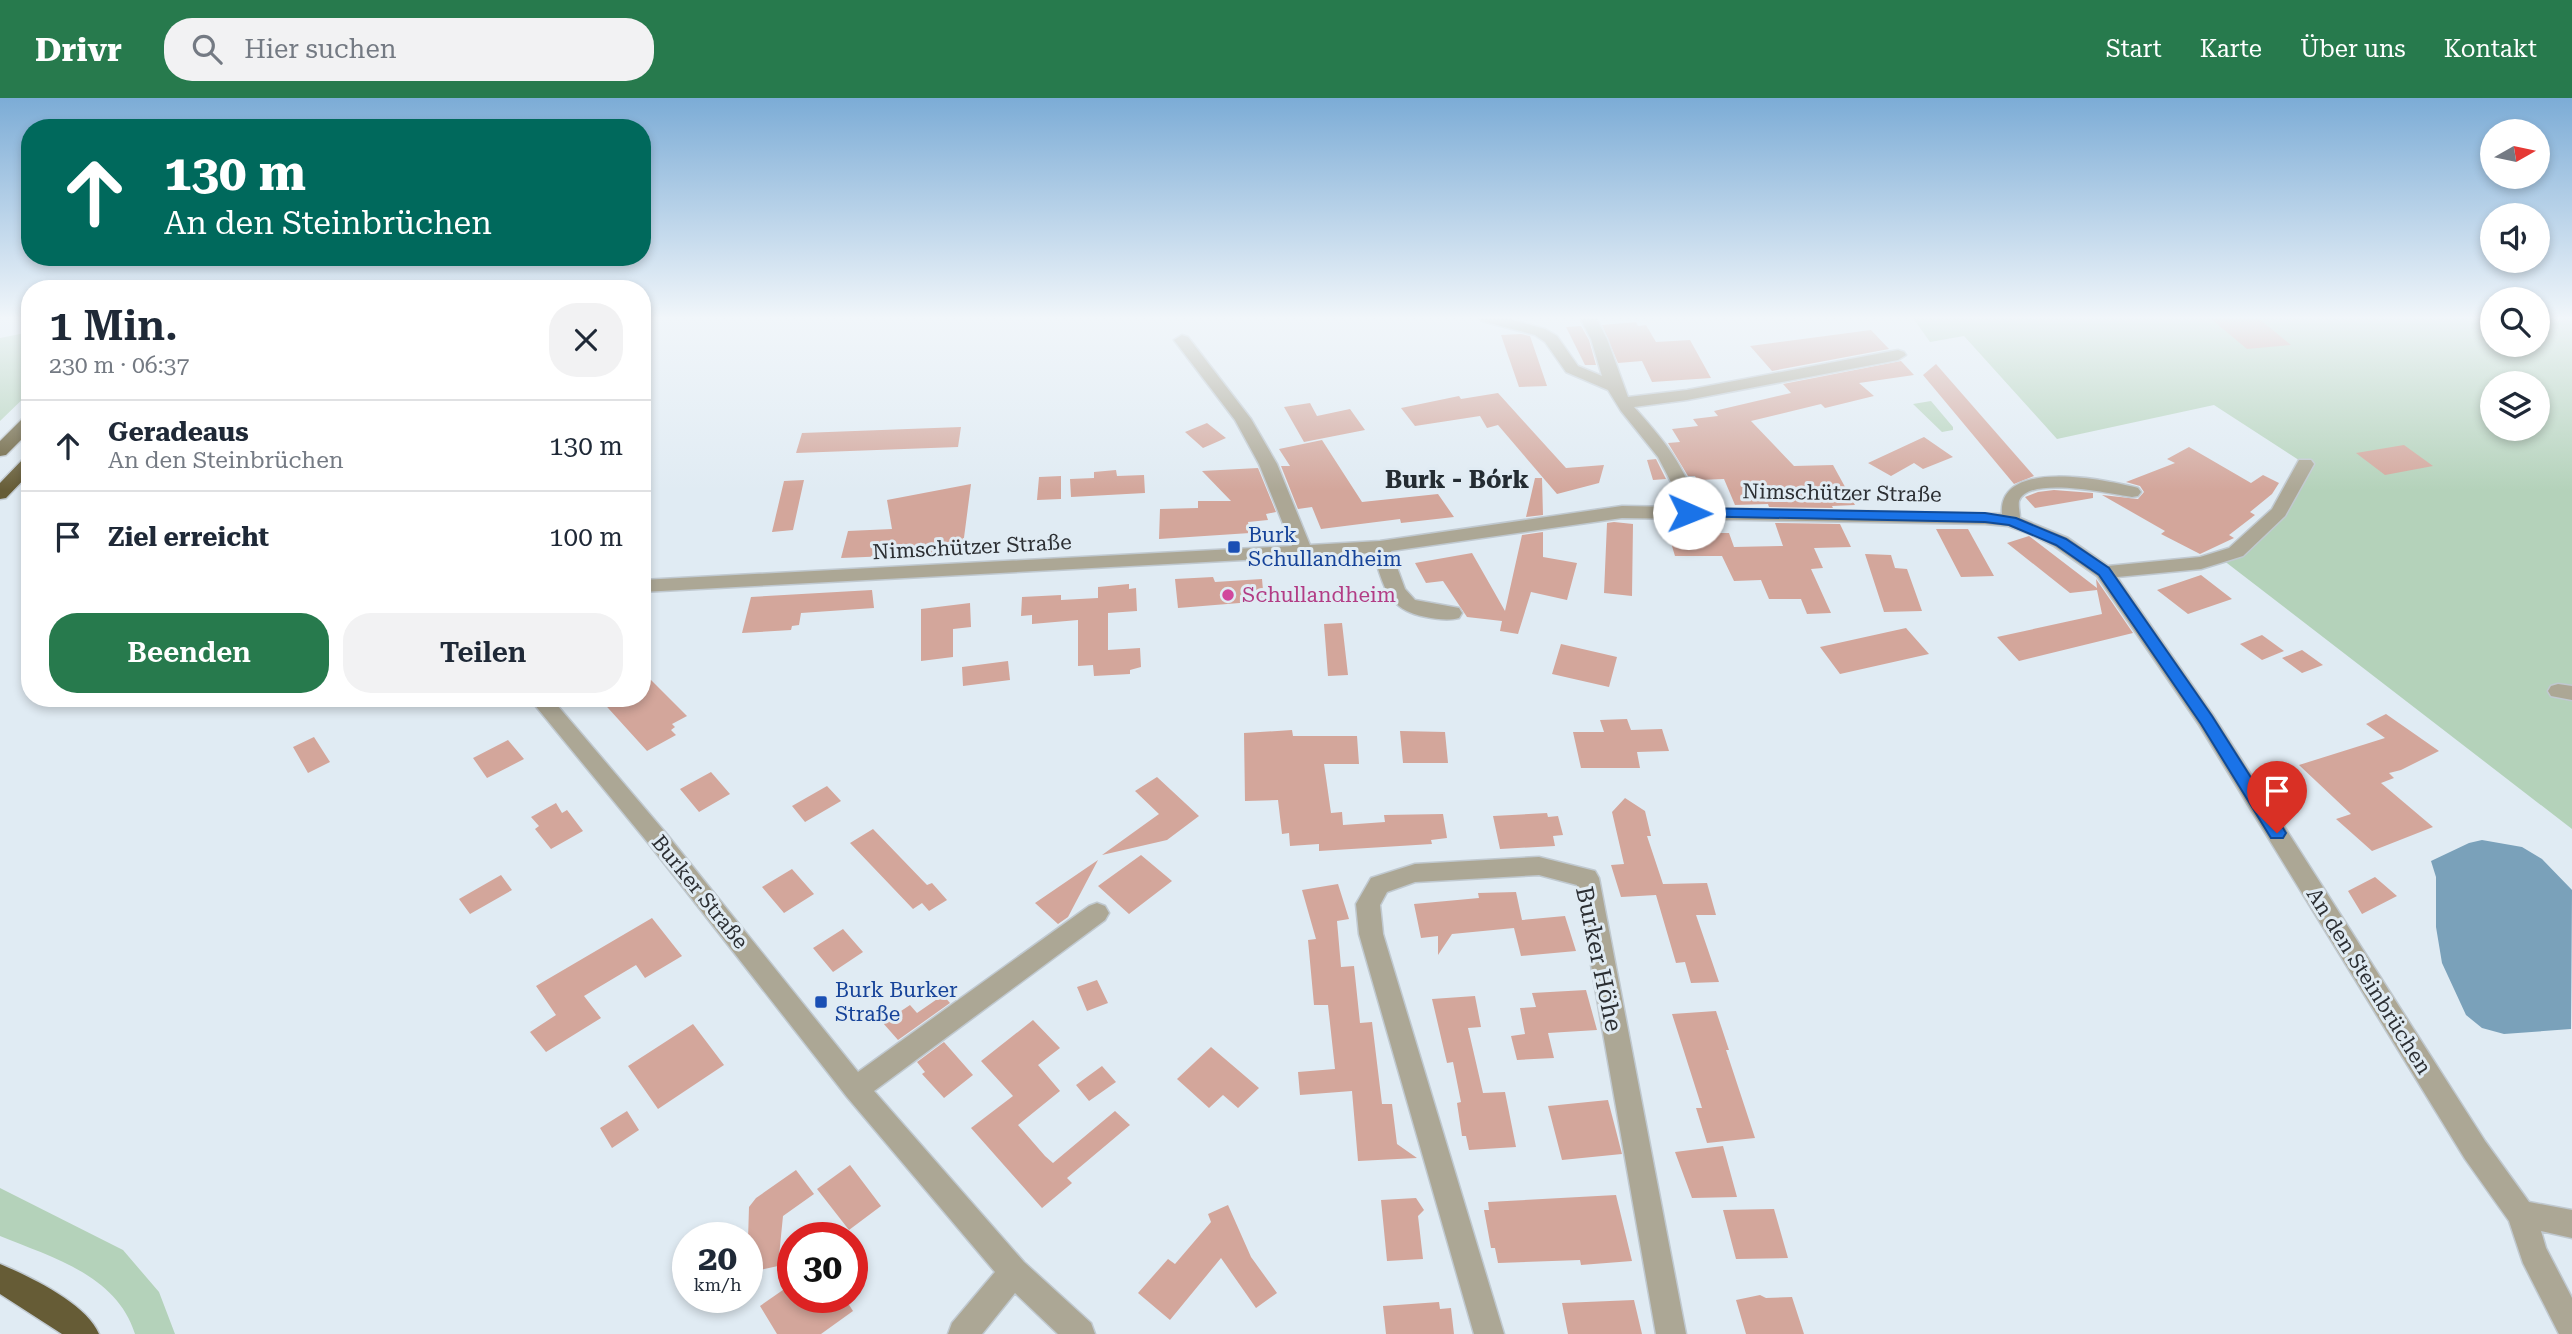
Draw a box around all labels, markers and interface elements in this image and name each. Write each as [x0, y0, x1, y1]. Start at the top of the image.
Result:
search box [164, 18, 654, 81]
text: Drivr [35, 30, 122, 69]
icon: search [188, 30, 226, 68]
text: Hier suchen [244, 34, 396, 64]
text: Start [2106, 35, 2162, 63]
text: Karte [2200, 35, 2262, 63]
text: Über uns [2300, 35, 2406, 63]
text: Kontakt [2444, 35, 2537, 63]
north arrow [2480, 119, 2550, 189]
map controls [2480, 119, 2550, 441]
text: 130 m [164, 145, 306, 202]
icon: ahead [49, 147, 140, 238]
button: sound [2480, 203, 2550, 273]
text: An den Steinbrüchen [164, 204, 492, 242]
button: search [2480, 287, 2550, 357]
text: 1 Min. [49, 301, 178, 350]
button: close [549, 303, 623, 377]
text: 230 m · 06:37 [49, 352, 189, 379]
button: layers [2480, 371, 2550, 441]
text: Geradeaus [108, 417, 249, 447]
icon: ahead [49, 427, 87, 465]
text: 130 m [549, 431, 623, 461]
text: An den Steinbrüchen [108, 447, 344, 474]
district label: Burk - Bórk [1385, 466, 1529, 494]
position arrow [1652, 476, 1726, 550]
street label: Nimschützer Straße [1742, 479, 1942, 507]
icon: arrive [49, 518, 87, 556]
text: Ziel erreicht [108, 522, 269, 552]
text: 100 m [549, 522, 623, 552]
place label: Burk Schullandheim [1248, 523, 1402, 571]
street label: Nimschützer Straße [872, 530, 1072, 564]
marker: Burk Schullandheim [1226, 539, 1242, 555]
place label: Schullandheim [1242, 583, 1396, 607]
marker: Schullandheim [1220, 587, 1236, 603]
button: Beenden [49, 613, 329, 693]
button: Teilen [343, 613, 623, 693]
pin [2247, 761, 2307, 833]
icon: arrive [2258, 772, 2296, 810]
street label: Burker Straße [647, 830, 753, 954]
street label: An den Steinbrüchen [2302, 883, 2436, 1079]
street label: Burker Höhe [1570, 884, 1628, 1034]
place label: Burk Burker Straße [835, 978, 958, 1026]
marker: Burk Burker Straße [813, 994, 829, 1010]
speed limit sign: 30 [777, 1222, 868, 1313]
text: 20 [698, 1238, 737, 1279]
text: km/h [693, 1274, 742, 1295]

